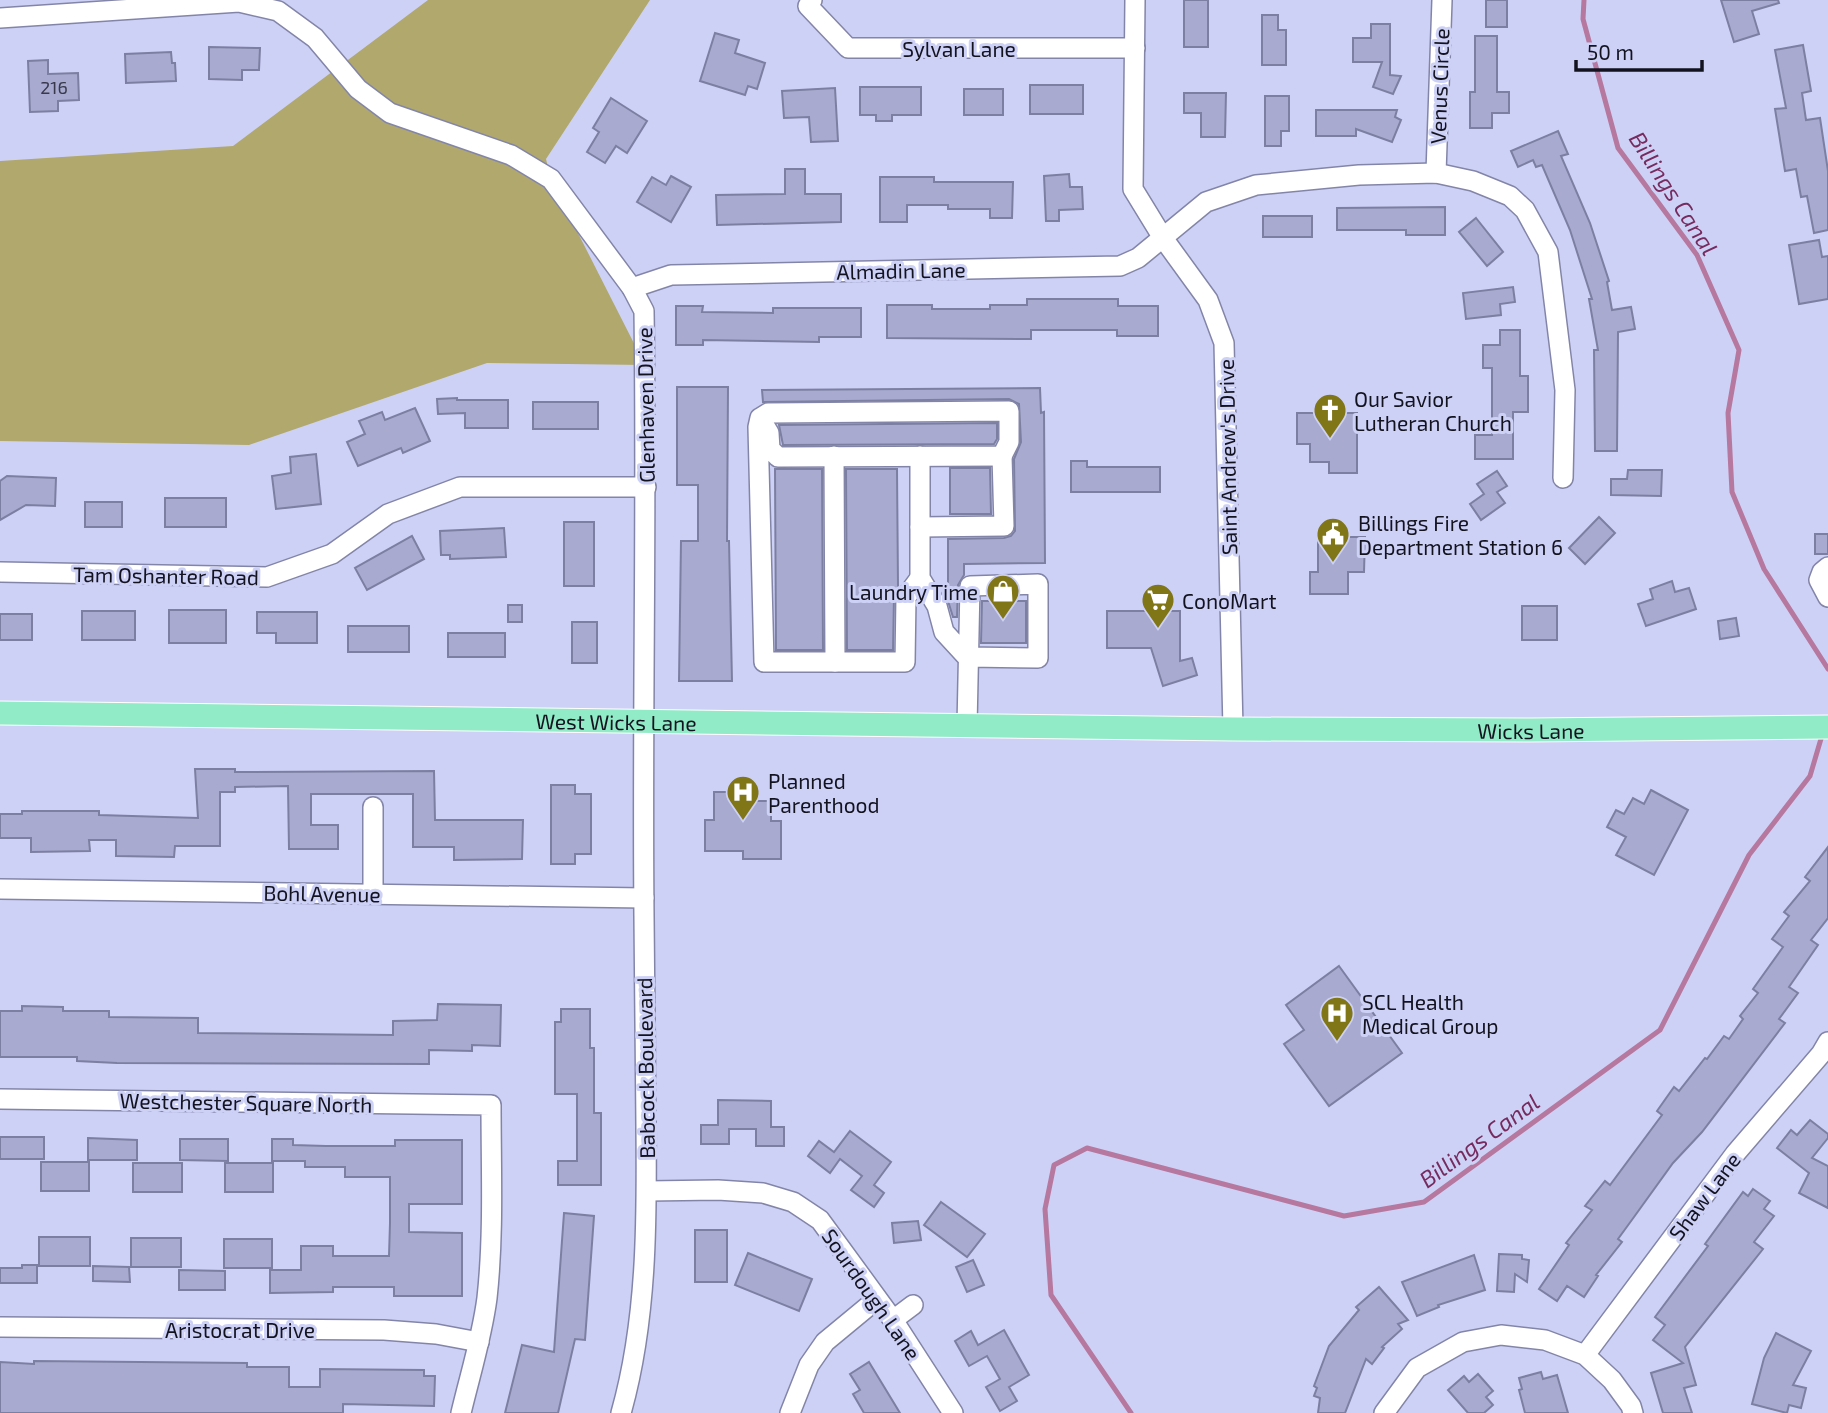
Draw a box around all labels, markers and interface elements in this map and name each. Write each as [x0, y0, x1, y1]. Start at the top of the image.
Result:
street label: Venus Circle [1424, 28, 1454, 144]
scale bar [1576, 28, 1702, 72]
street label: Sylvan Lane [902, 36, 1016, 61]
text: 50 m [1587, 39, 1634, 64]
house number: 216 [40, 76, 68, 98]
water label: Billings Canal [1624, 126, 1724, 260]
street label: Almadin Lane [836, 256, 966, 284]
street label: Glenhaven Drive [631, 327, 659, 483]
street label: Saint Andrew's Drive [1213, 359, 1241, 555]
place label: Our Savior Lutheran Church [1354, 386, 1512, 435]
church icon: Our Savior Lutheran Church [1311, 391, 1349, 440]
place label: Billings Fire Department Station 6 [1358, 510, 1563, 559]
public building icon: Billings Fire Department Station 6 [1314, 515, 1352, 564]
street label: Tam Oshanter Road [73, 561, 259, 589]
shop icon: Laundry Time [984, 572, 1022, 621]
place label: Laundry Time [849, 579, 978, 604]
supermarket icon: ConoMart [1139, 581, 1177, 630]
place label: ConoMart [1182, 588, 1276, 613]
street label: West Wicks Lane [535, 707, 697, 735]
street label: Wicks Lane [1477, 717, 1585, 743]
place label: Planned Parenthood [768, 768, 880, 817]
hospital icon: Planned Parenthood [724, 773, 762, 822]
street label: Bohl Avenue [263, 879, 381, 907]
street label: Babcock Boulevard [631, 977, 659, 1159]
place label: SCL Health Medical Group [1362, 989, 1499, 1038]
hospital icon: SCL Health Medical Group [1318, 994, 1356, 1043]
street label: Westchester Square North [120, 1087, 372, 1117]
water label: Billings Canal [1413, 1087, 1545, 1193]
street label: Shaw Lane [1663, 1147, 1745, 1245]
street label: Sourdough Lane [818, 1224, 926, 1364]
street label: Aristocrat Drive [165, 1317, 315, 1342]

